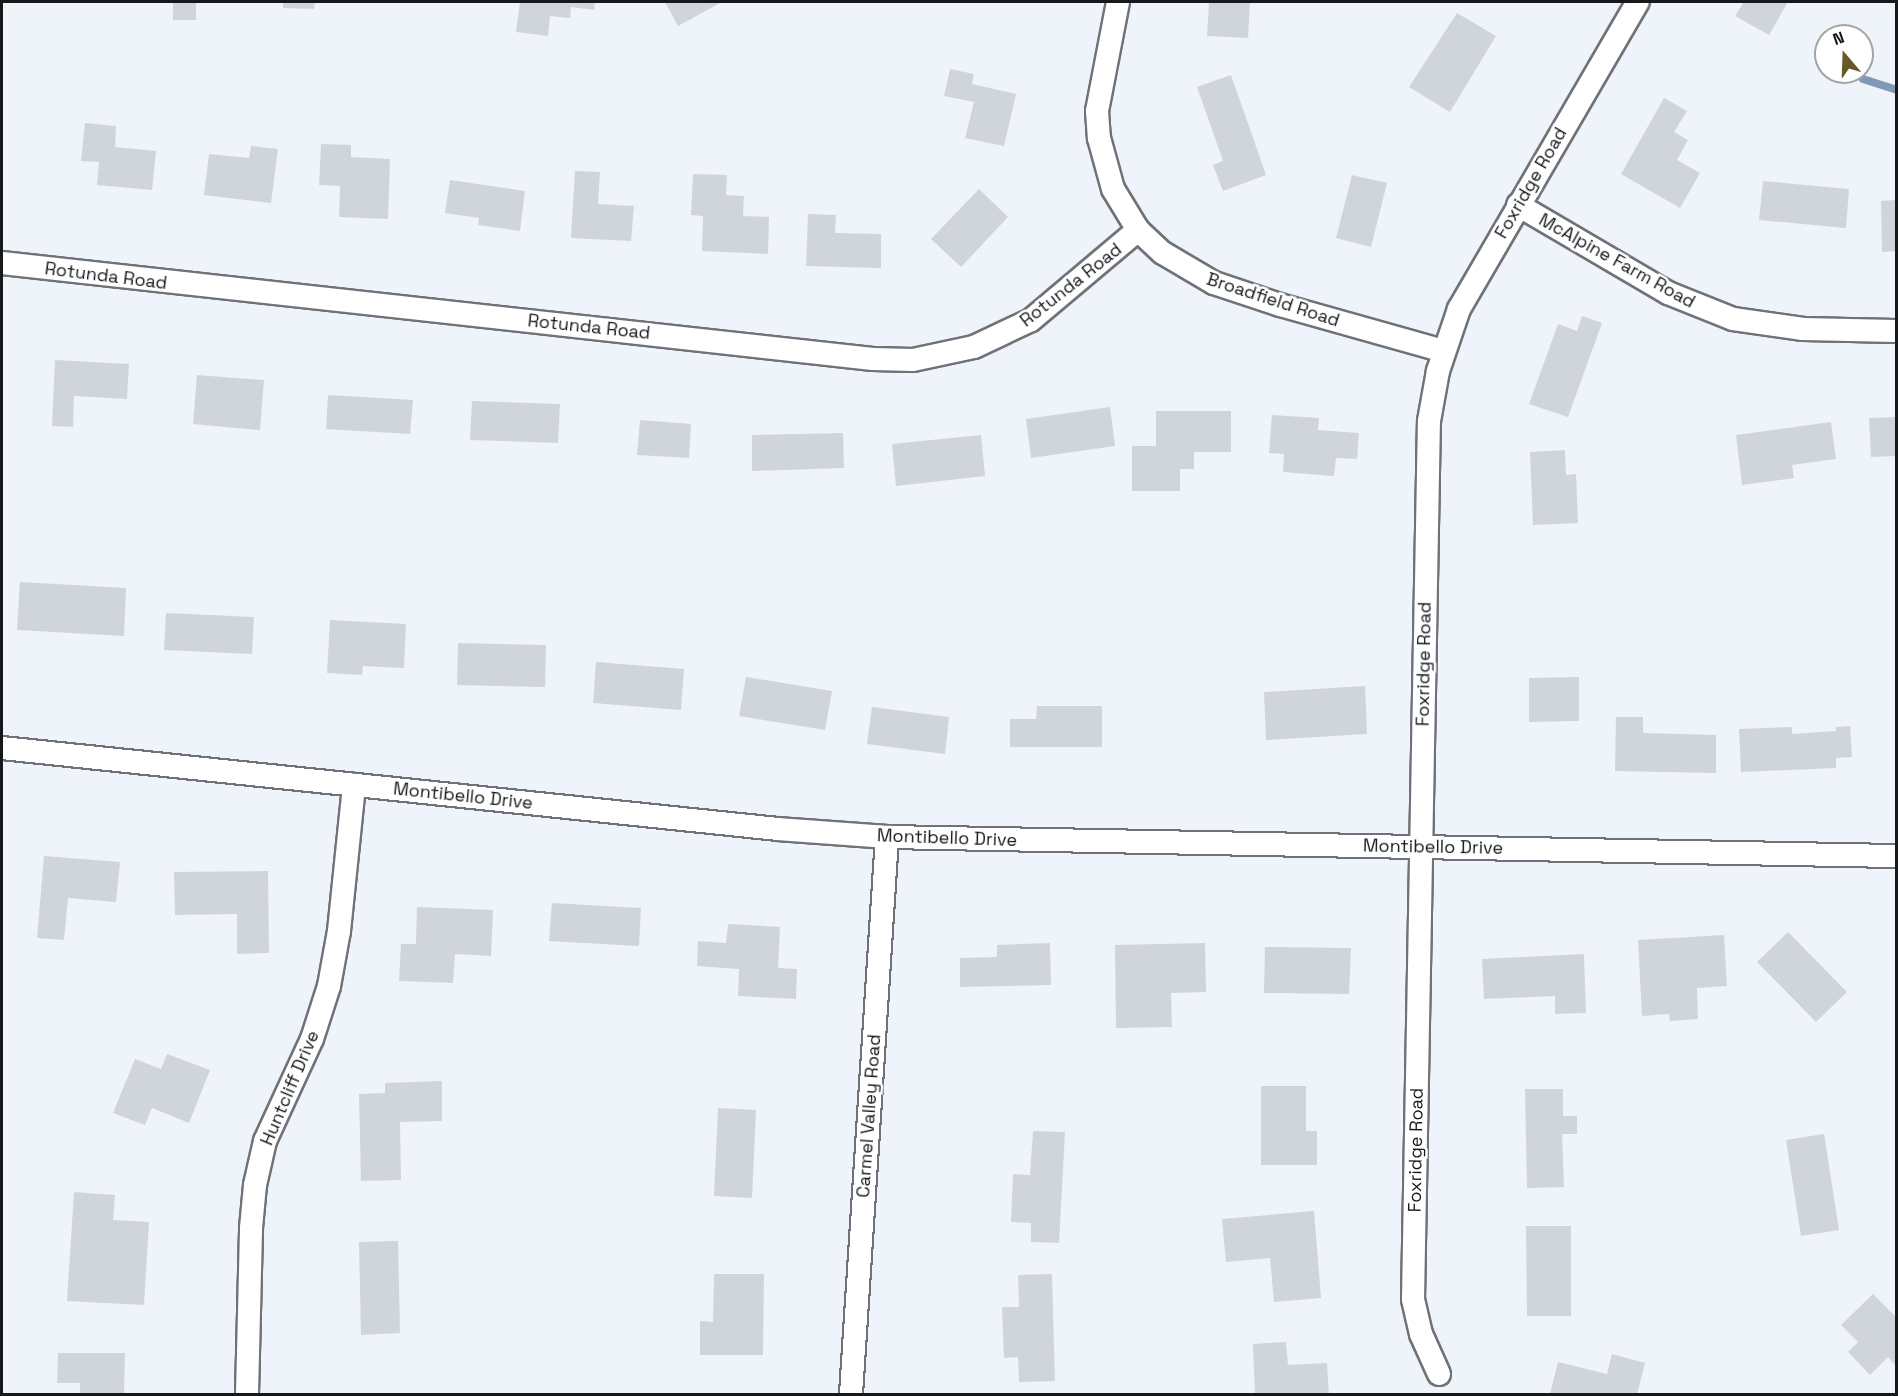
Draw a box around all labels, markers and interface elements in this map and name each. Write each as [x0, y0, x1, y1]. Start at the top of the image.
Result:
north arrow [1814, 24, 1874, 84]
text: N [1830, 27, 1847, 50]
street label: Foxridge Road [1490, 124, 1572, 242]
street label: McAlpine Farm Road [1535, 209, 1699, 313]
street label: Rotunda Road [1016, 239, 1126, 331]
street label: Rotunda Road [44, 258, 168, 294]
street label: Broadfield Road [1204, 268, 1342, 332]
street label: Rotunda Road [527, 310, 651, 344]
street label: Foxridge Road [1412, 602, 1436, 726]
street label: Montibello Drive [392, 778, 534, 814]
street label: Montibello Drive [877, 825, 1017, 851]
street label: Montibello Drive [1363, 835, 1503, 859]
street label: Huntcliff Drive [256, 1027, 324, 1149]
street label: Carmel Valley Road [853, 1033, 885, 1199]
street label: Foxridge Road [1404, 1088, 1428, 1212]

